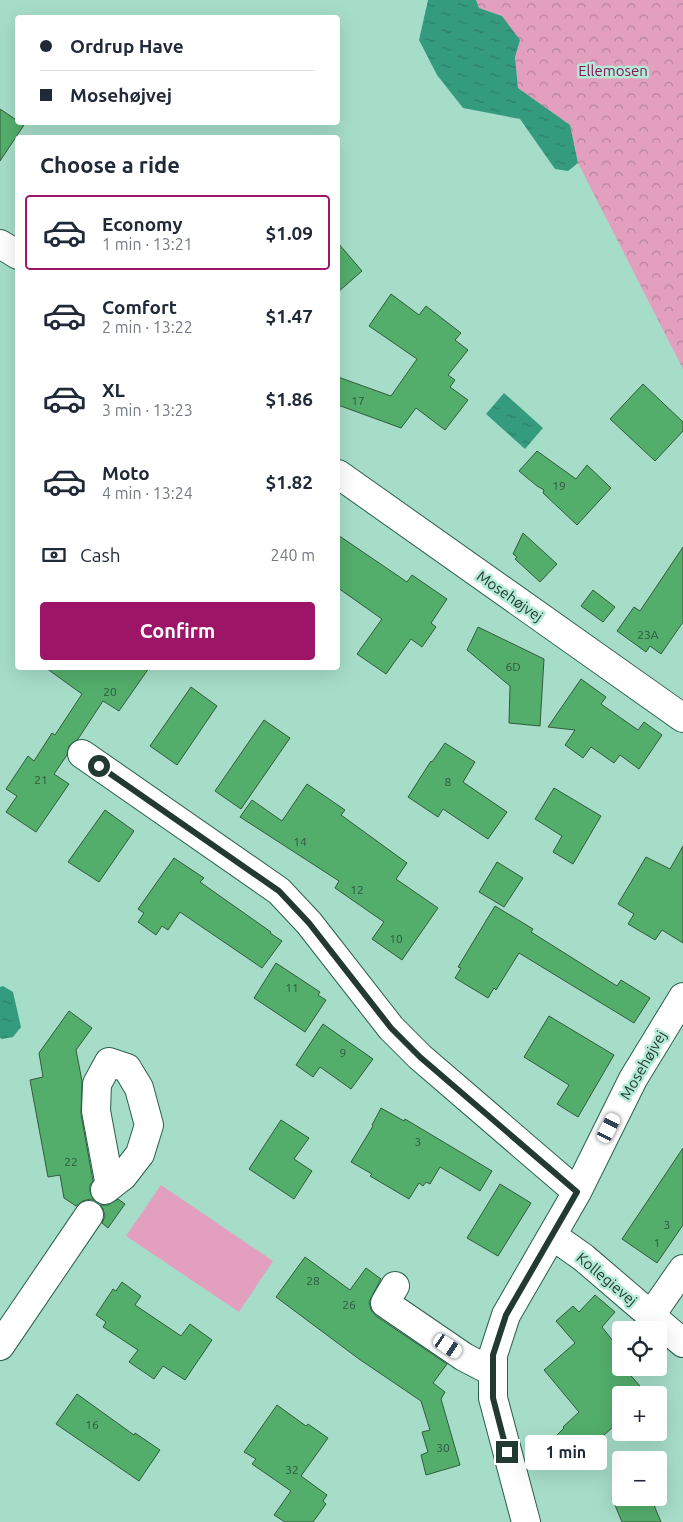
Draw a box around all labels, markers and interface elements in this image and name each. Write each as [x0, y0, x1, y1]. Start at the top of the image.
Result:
text: Ordrup Have [70, 35, 184, 57]
park label: Ellemosen [578, 62, 648, 79]
text: Mosehøjvej [70, 84, 172, 106]
text: Choose a ride [40, 152, 180, 177]
icon: car [42, 210, 87, 255]
text: Economy [102, 213, 183, 235]
text: $1.09 [265, 222, 313, 244]
text: 1 min · 13:21 [102, 235, 193, 253]
icon: car [42, 293, 87, 338]
text: Comfort [102, 296, 177, 318]
text: $1.47 [265, 305, 313, 327]
text: 2 min · 13:22 [102, 318, 193, 336]
icon: car [42, 376, 87, 421]
text: XL [102, 379, 125, 401]
text: $1.86 [265, 388, 313, 410]
house number: 17 [351, 394, 365, 407]
text: 3 min · 13:23 [102, 401, 193, 419]
icon: car [42, 459, 87, 504]
text: Moto [102, 462, 150, 484]
text: $1.82 [265, 471, 313, 493]
house number: 19 [552, 479, 566, 492]
text: 4 min · 13:24 [102, 484, 193, 502]
icon: cash [40, 541, 68, 569]
text: Cash [80, 544, 121, 566]
text: 240 m [270, 546, 315, 564]
street label: Mosehøjvej [474, 567, 546, 625]
button: Confirm [40, 602, 315, 660]
house number: 23A [637, 628, 659, 641]
house number: 6D [505, 660, 521, 673]
house number: 20 [103, 685, 117, 698]
route start [88, 755, 110, 777]
house number: 21 [34, 773, 48, 786]
house number: 8 [445, 775, 452, 788]
house number: 14 [293, 835, 307, 848]
house number: 12 [350, 883, 364, 896]
house number: 10 [389, 932, 403, 945]
house number: 11 [285, 981, 299, 994]
street label: Mosehøjvej [616, 1028, 670, 1102]
house number: 9 [340, 1046, 346, 1059]
car [595, 1111, 622, 1145]
house number: 3 [415, 1135, 421, 1148]
house number: 22 [64, 1155, 78, 1168]
house number: 3 [664, 1218, 670, 1231]
house number: 1 [654, 1236, 660, 1249]
street label: Kollegievej [573, 1249, 641, 1309]
house number: 28 [306, 1274, 320, 1287]
house number: 26 [342, 1298, 356, 1311]
map controls [612, 1321, 667, 1506]
button: locate [612, 1321, 667, 1376]
car [431, 1331, 464, 1361]
button: + [612, 1386, 667, 1441]
house number: 16 [85, 1418, 99, 1431]
callout: 1 min [524, 1434, 607, 1470]
house number: 30 [436, 1441, 450, 1454]
route end [496, 1441, 518, 1463]
text: 1 min [546, 1443, 586, 1461]
button: − [612, 1451, 667, 1506]
house number: 32 [285, 1463, 299, 1476]

